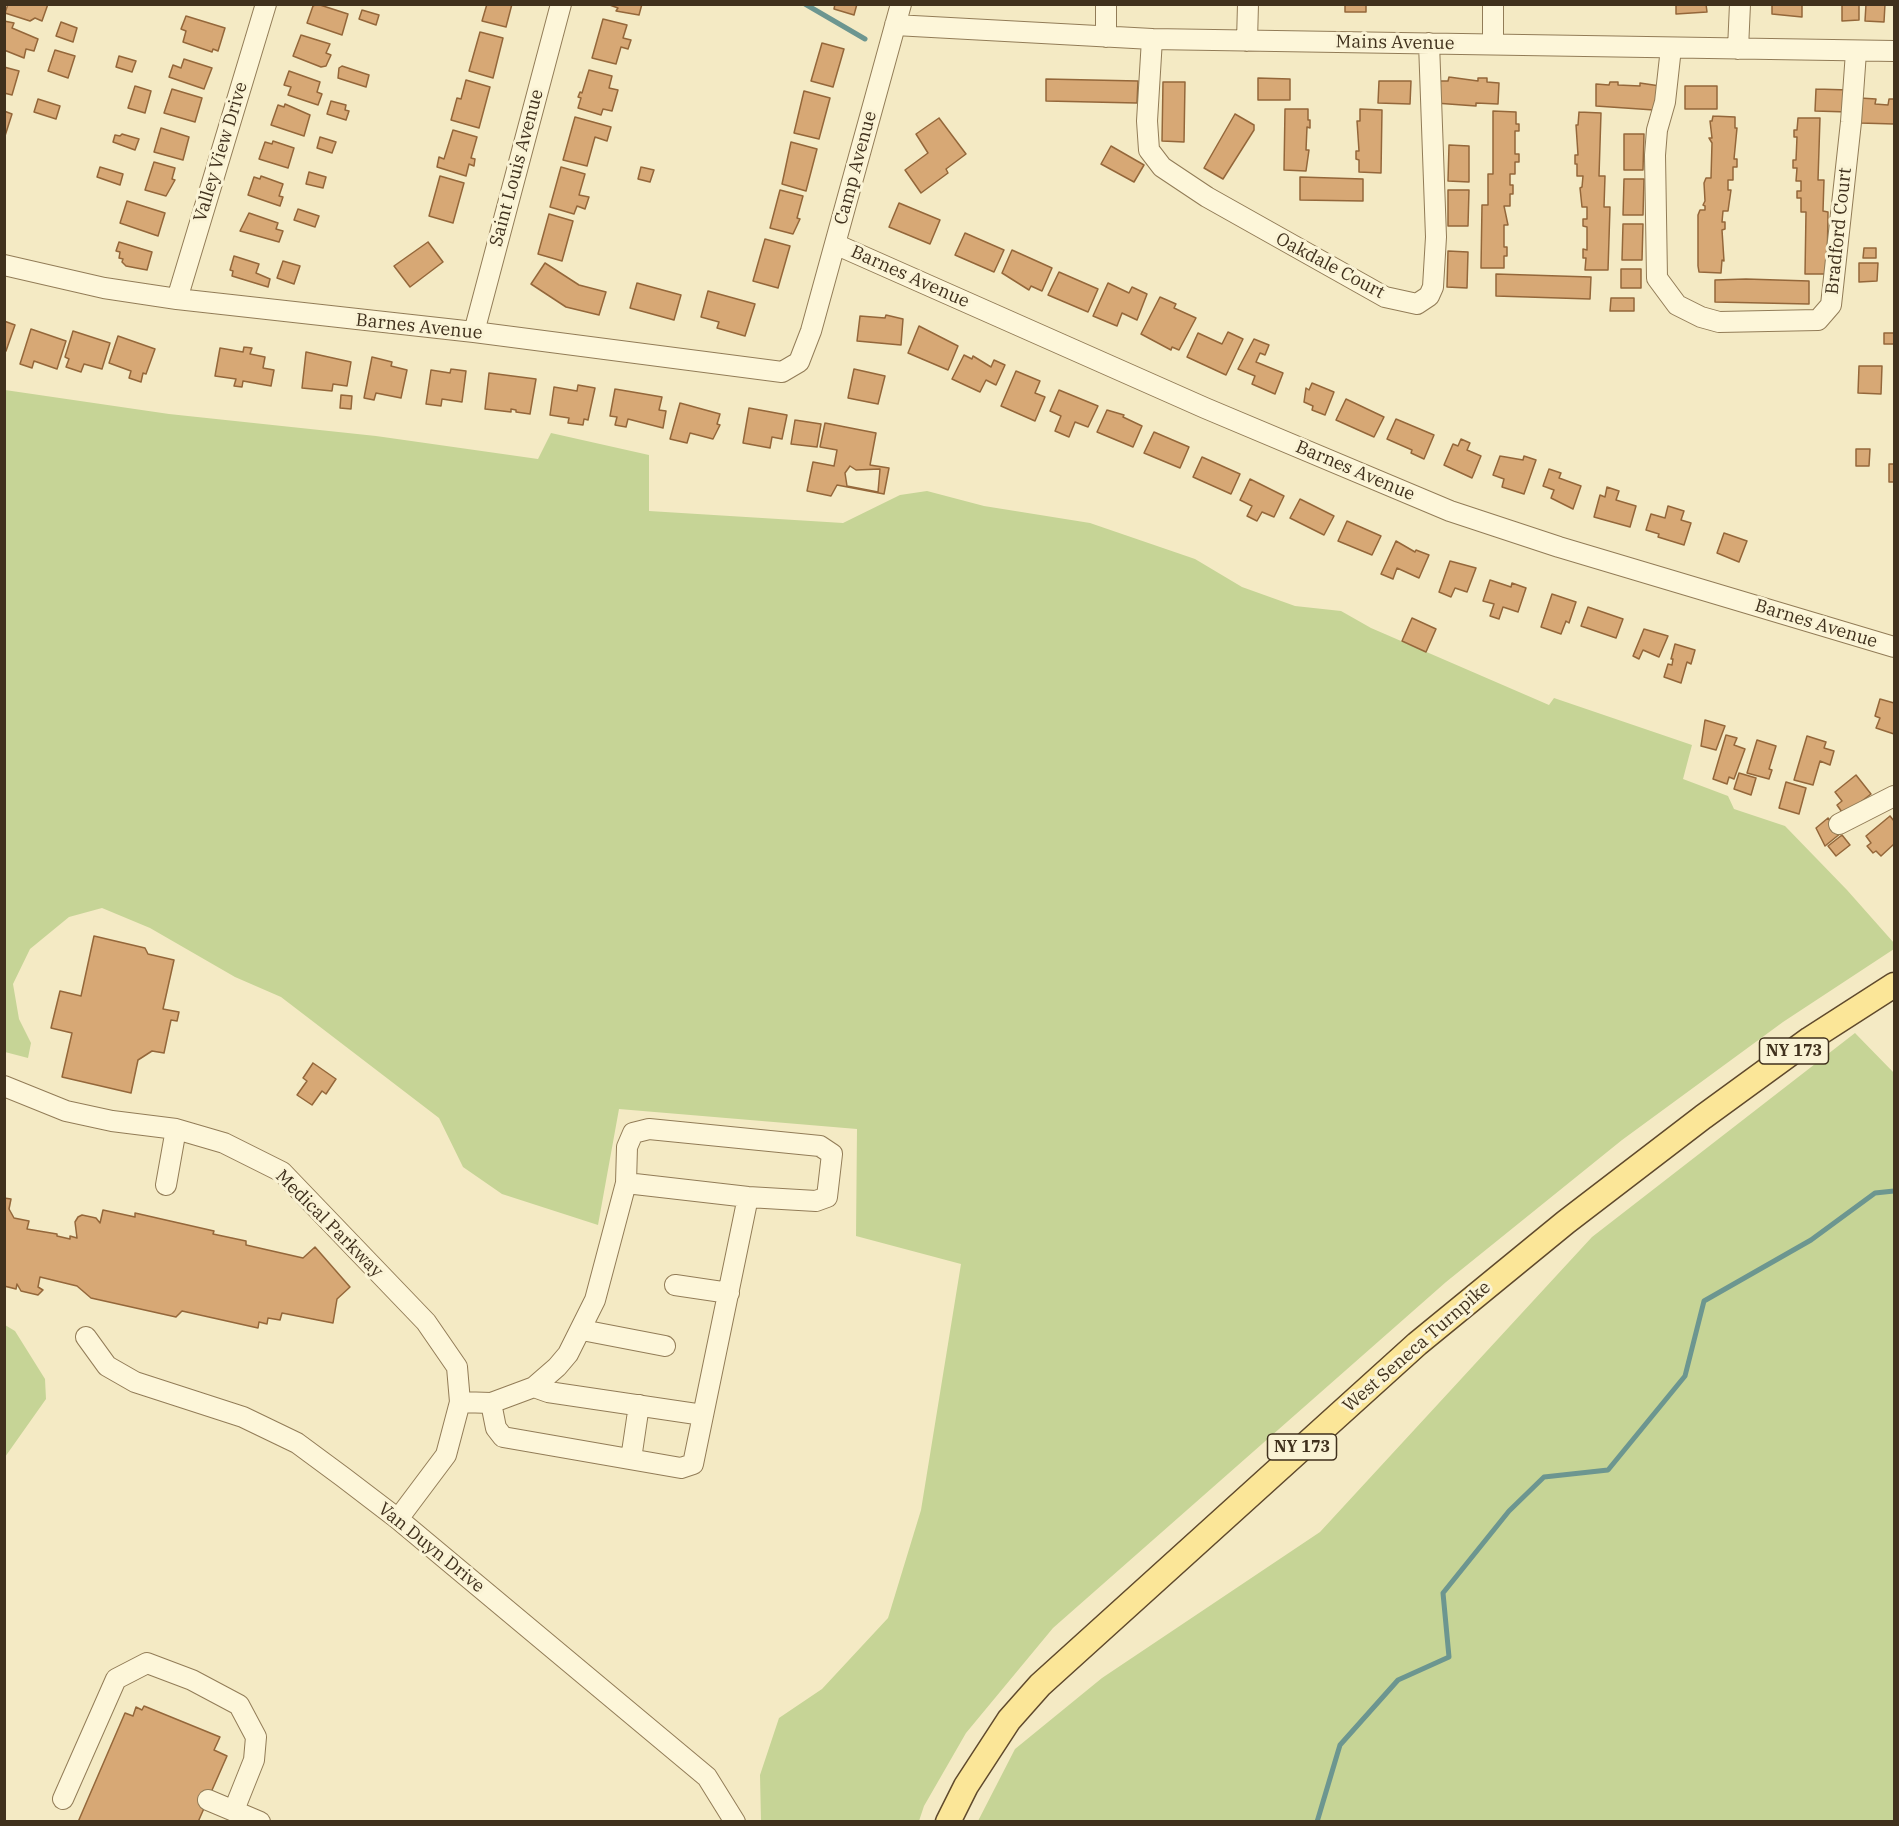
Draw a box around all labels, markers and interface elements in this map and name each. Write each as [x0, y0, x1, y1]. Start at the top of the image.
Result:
street label: Mains Avenue [1335, 31, 1455, 55]
street label: Valley View Drive [189, 79, 253, 225]
street label: Saint Louis Avenue [486, 87, 548, 249]
street label: Camp Avenue [830, 109, 882, 227]
street label: Bradford Court [1822, 167, 1856, 295]
street label: Oakdale Court [1272, 228, 1388, 304]
street label: Barnes Avenue [847, 241, 973, 313]
street label: Barnes Avenue [355, 310, 483, 344]
street label: Barnes Avenue [1292, 436, 1418, 506]
street label: Barnes Avenue [1752, 595, 1880, 653]
road number: NY 173 [1760, 1038, 1828, 1064]
street label: Medical Parkway [271, 1166, 387, 1282]
street label: West Seneca Turnpike [1339, 1277, 1495, 1417]
road number: NY 173 [1268, 1434, 1336, 1460]
street label: Van Duyn Drive [373, 1498, 489, 1598]

